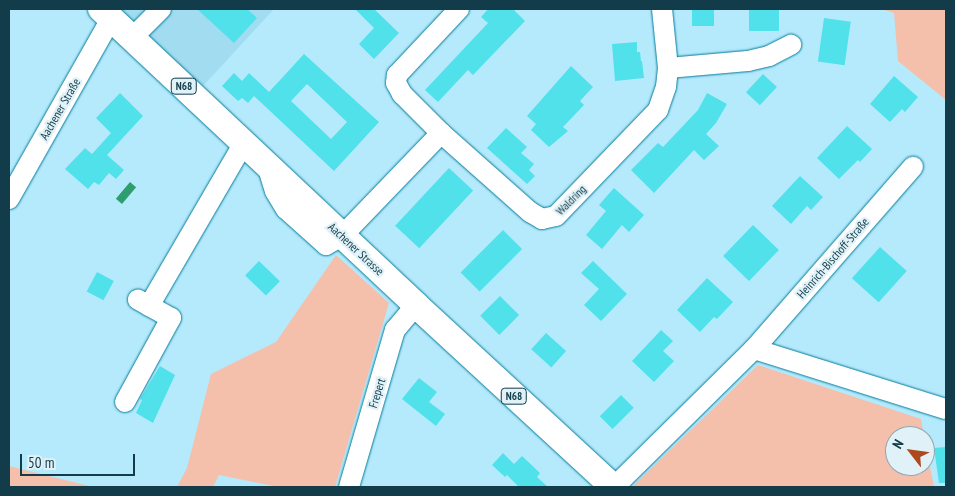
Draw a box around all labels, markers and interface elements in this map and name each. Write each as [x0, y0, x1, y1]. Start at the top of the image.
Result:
street label: Aachener Straße [37, 76, 83, 142]
road number: N68 [170, 78, 198, 94]
street label: Waldring [553, 182, 589, 218]
street label: Heinrich-Bischoff-Straße [794, 215, 872, 301]
street label: Aachener Strasse [325, 220, 387, 278]
street label: Frepert [366, 376, 388, 410]
road number: N68 [500, 388, 528, 404]
north arrow [885, 426, 935, 476]
text: N [888, 436, 908, 452]
scale bar [22, 444, 138, 476]
text: 50 m [28, 453, 54, 472]

